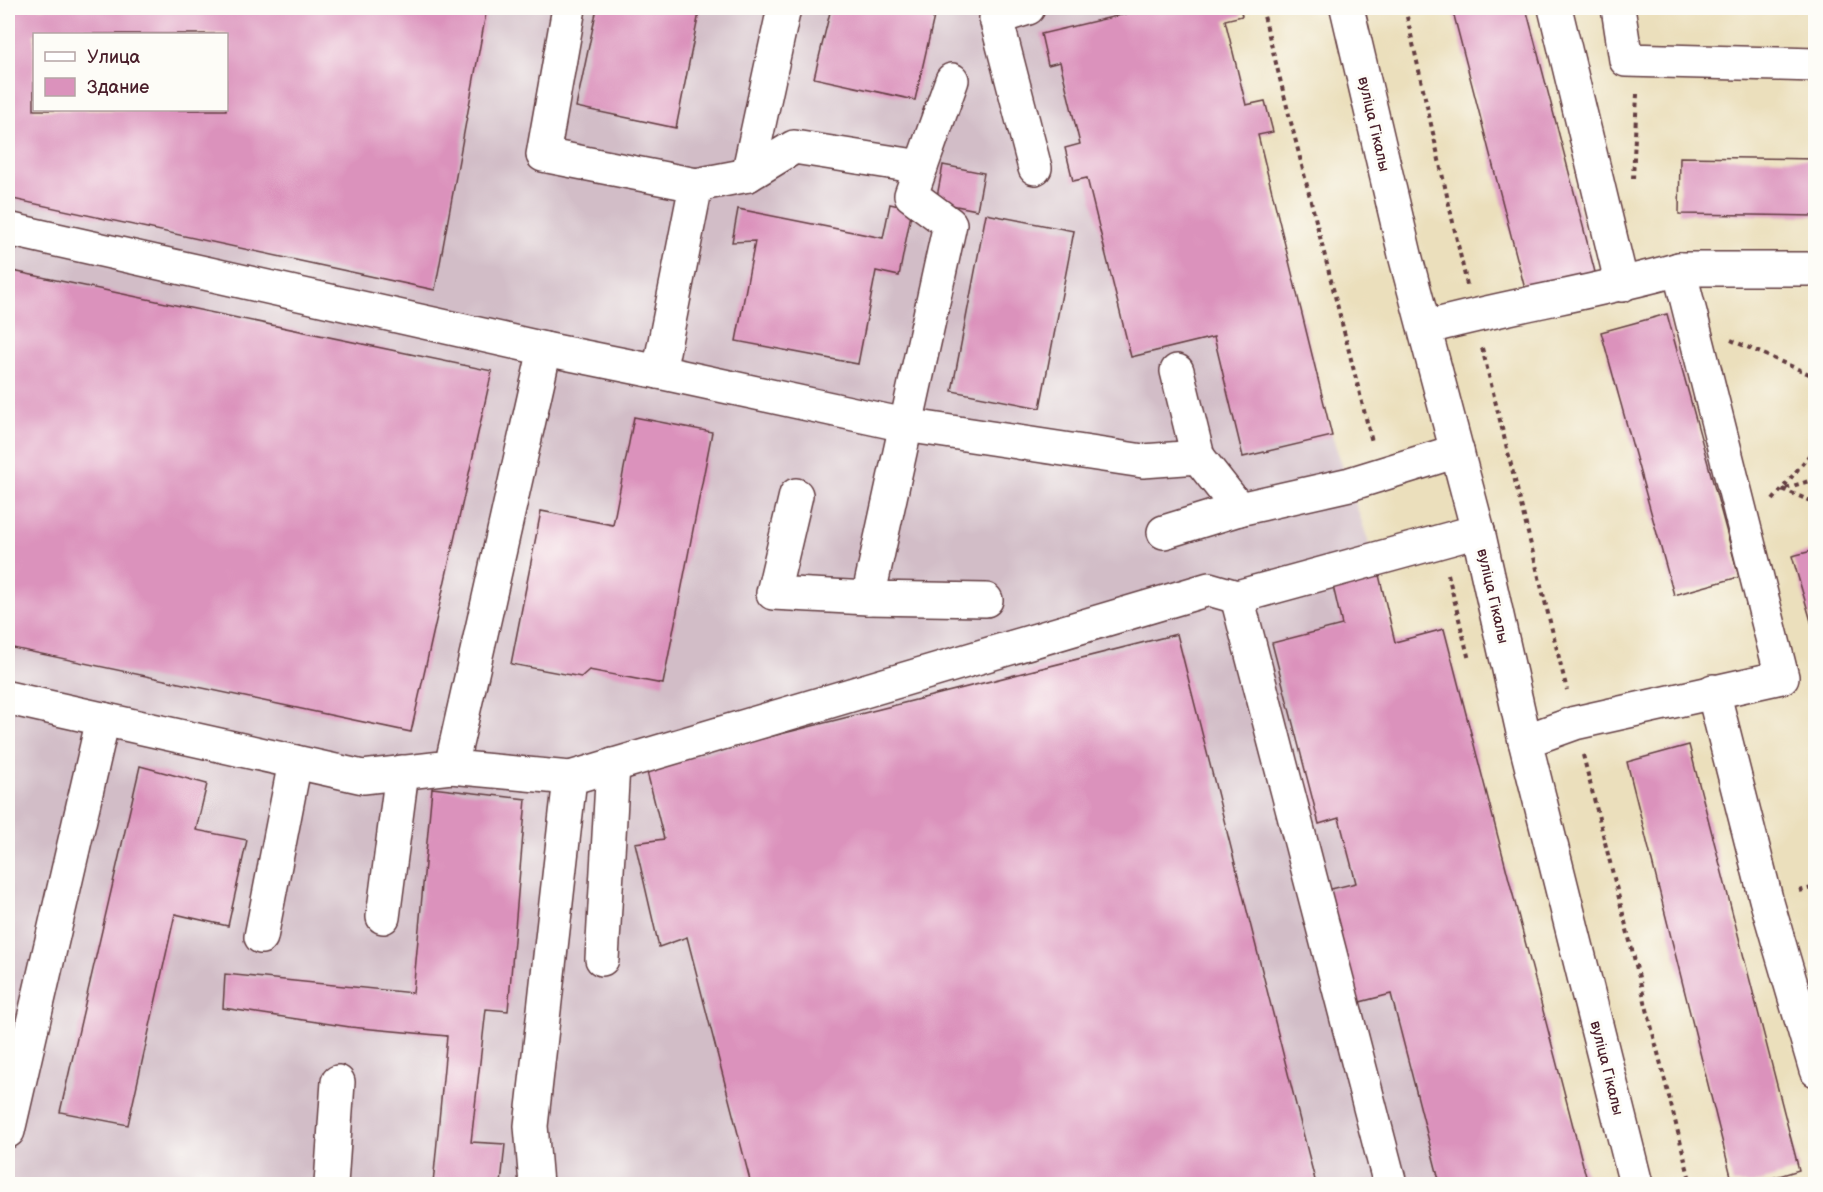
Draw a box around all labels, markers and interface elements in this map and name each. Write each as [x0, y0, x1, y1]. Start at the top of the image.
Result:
legend [33, 33, 228, 111]
text: Улица [87, 47, 141, 68]
street label: вуліца Гікалы [1353, 75, 1394, 173]
text: Здание [87, 77, 149, 98]
street label: вуліца Гікалы [1472, 547, 1513, 645]
street label: вуліца Гікалы [1586, 1019, 1627, 1117]

